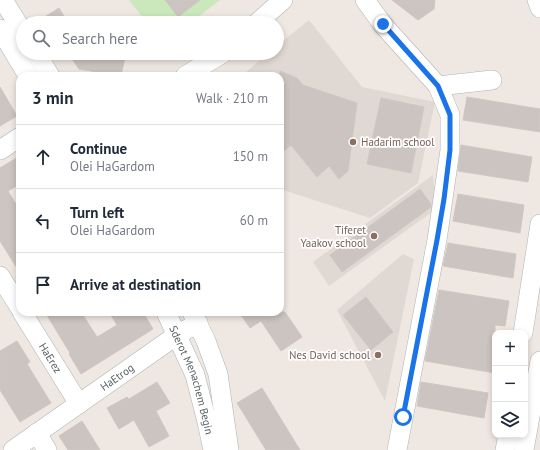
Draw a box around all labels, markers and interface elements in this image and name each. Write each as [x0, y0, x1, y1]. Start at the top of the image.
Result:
route end [374, 15, 392, 33]
search box [16, 16, 284, 60]
icon: search [30, 27, 52, 49]
text: Search here [62, 29, 138, 48]
text: 3 min [32, 87, 73, 109]
text: Walk · 210 m [196, 90, 268, 107]
place label: Hadarim school [361, 135, 435, 149]
marker: Hadarim school [348, 137, 358, 147]
text: Continue [70, 139, 127, 158]
icon: ahead [32, 146, 54, 168]
text: 150 m [233, 148, 268, 165]
text: Olei HaGardom [70, 158, 155, 175]
text: Turn left [70, 203, 124, 222]
icon: left [32, 210, 54, 232]
text: 60 m [240, 212, 268, 229]
text: Olei HaGardom [70, 222, 155, 239]
place label: Tiferet Yaakov school [300, 223, 367, 250]
marker: Tiferet Yaakov school [369, 231, 379, 241]
icon: arrive [32, 274, 54, 296]
text: Arrive at destination [70, 275, 201, 294]
street label: Sderot Menachem Begin [166, 323, 216, 436]
map controls [492, 330, 528, 438]
button: + [492, 330, 528, 366]
street label: HaErez [36, 340, 65, 376]
place label: Nes David school [289, 348, 371, 362]
marker: Nes David school [373, 350, 383, 360]
street label: HaEtrog [97, 360, 137, 394]
button: − [492, 366, 528, 402]
button: layers [492, 402, 528, 438]
route start [394, 408, 412, 426]

